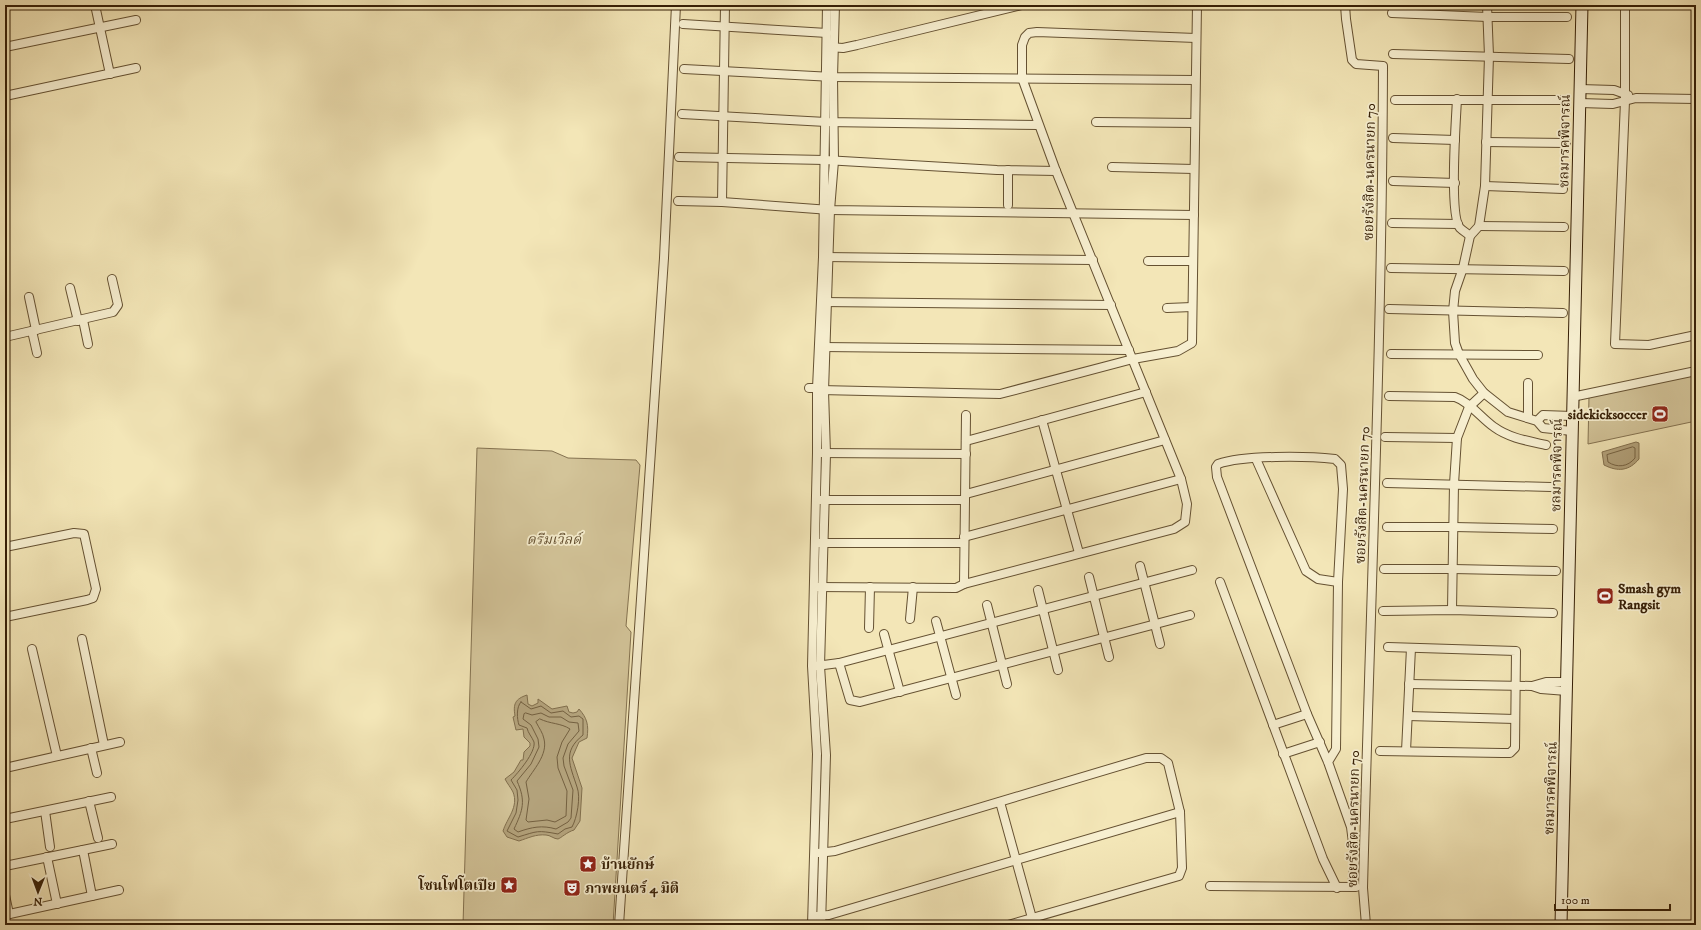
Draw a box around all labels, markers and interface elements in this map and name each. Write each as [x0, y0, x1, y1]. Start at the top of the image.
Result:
street label: ชลมารคพิจารณ์ [1554, 94, 1575, 188]
street label: ซอยรังสิต-นครนายก 70 [1360, 103, 1380, 241]
sports icon: sidekicksoccer [1650, 404, 1670, 424]
place label: sidekicksoccer [1568, 406, 1648, 424]
street label: ชลมารคพิจารณ์ [1546, 418, 1567, 512]
street label: ซอยรังสิต-นครนายก 70 [1352, 426, 1374, 564]
park label: ดรีมเวิลด์ [527, 531, 584, 549]
place label: Smash gym Rangsit [1618, 580, 1681, 614]
sports icon: Smash gym Rangsit [1595, 586, 1615, 606]
street label: ชลมารคพิจารณ์ [1539, 741, 1562, 835]
street label: ซอยรังสิต-นครนายก 70 [1344, 750, 1364, 888]
place icon: บ้านยักษ์ [578, 854, 598, 874]
place label: บ้านยักษ์ [601, 855, 655, 874]
north arrow [18, 872, 58, 912]
place label: โซนโฟโตเปีย [418, 875, 496, 895]
place icon: โซนโฟโตเปีย [499, 875, 519, 895]
theatre icon: ภาพยนตร์ 4 มิติ [562, 878, 582, 898]
place label: ภาพยนตร์ 4 มิติ [585, 879, 679, 898]
scale bar [1555, 886, 1670, 912]
text: 100 m [1561, 893, 1590, 908]
text: N [33, 894, 42, 908]

